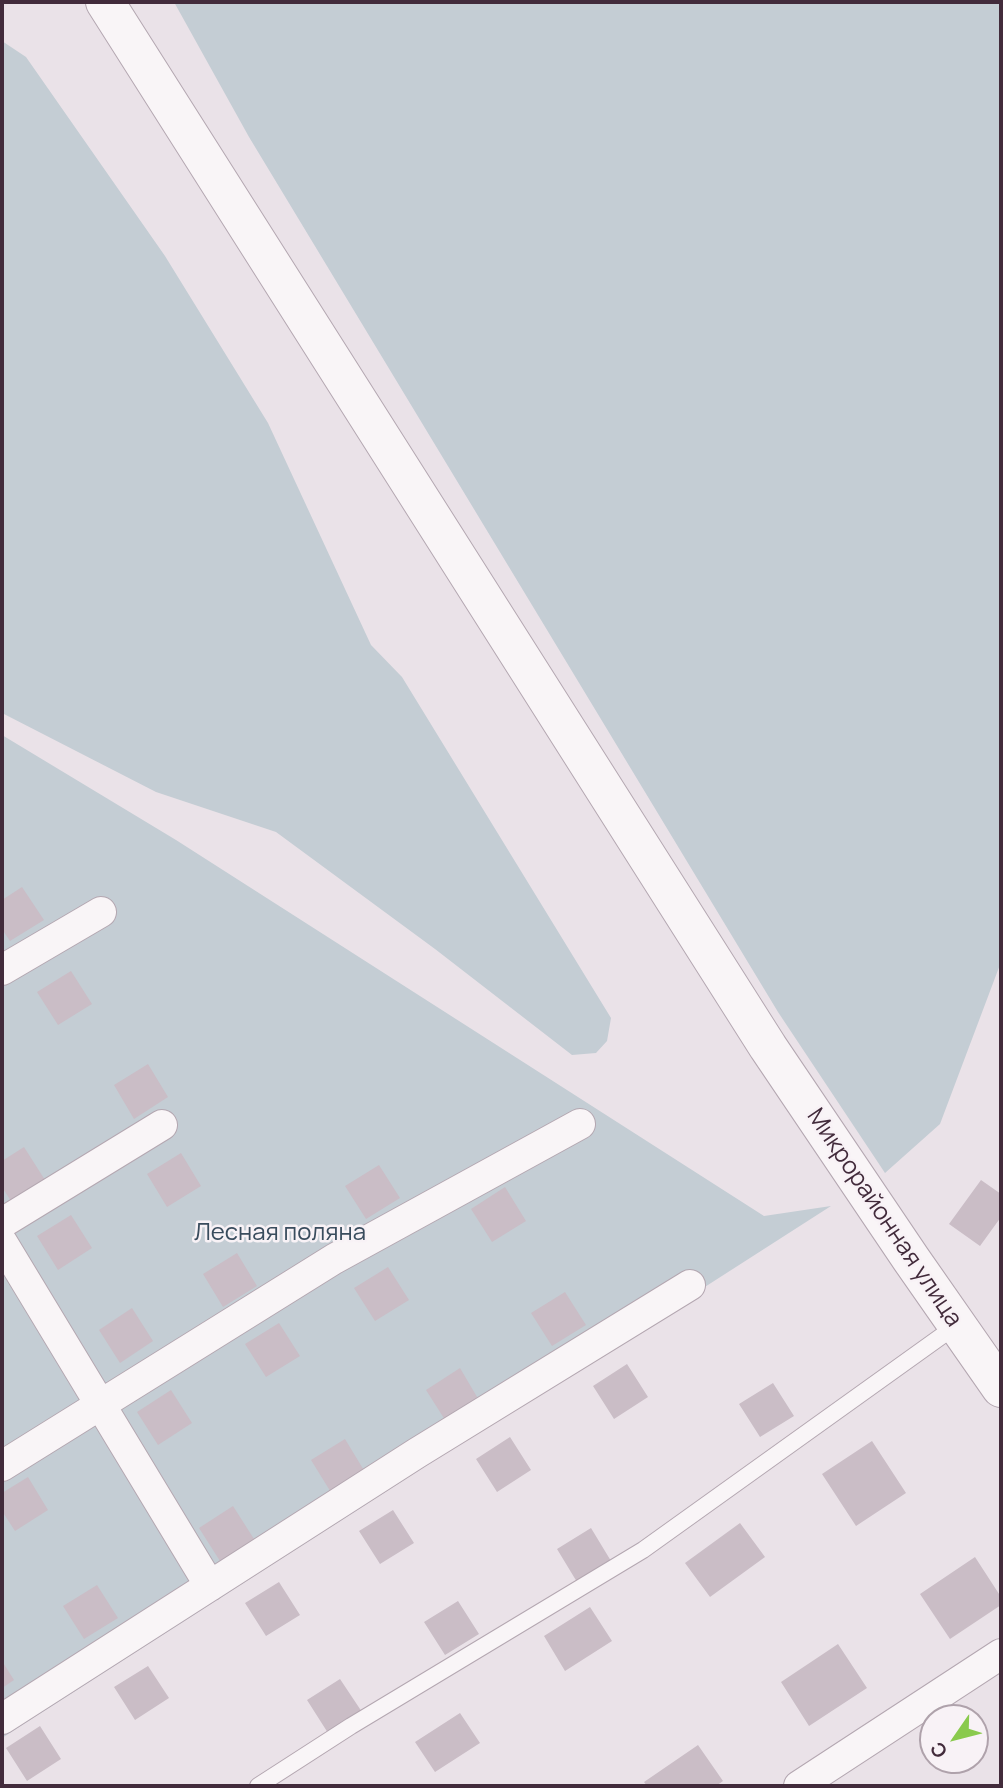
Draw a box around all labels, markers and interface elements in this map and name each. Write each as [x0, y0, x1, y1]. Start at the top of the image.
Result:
street label: Микрорайонная улица [800, 1103, 968, 1333]
park label: Лесная поляна [194, 1219, 366, 1247]
north arrow [919, 1704, 989, 1774]
text: С [924, 1737, 953, 1763]

